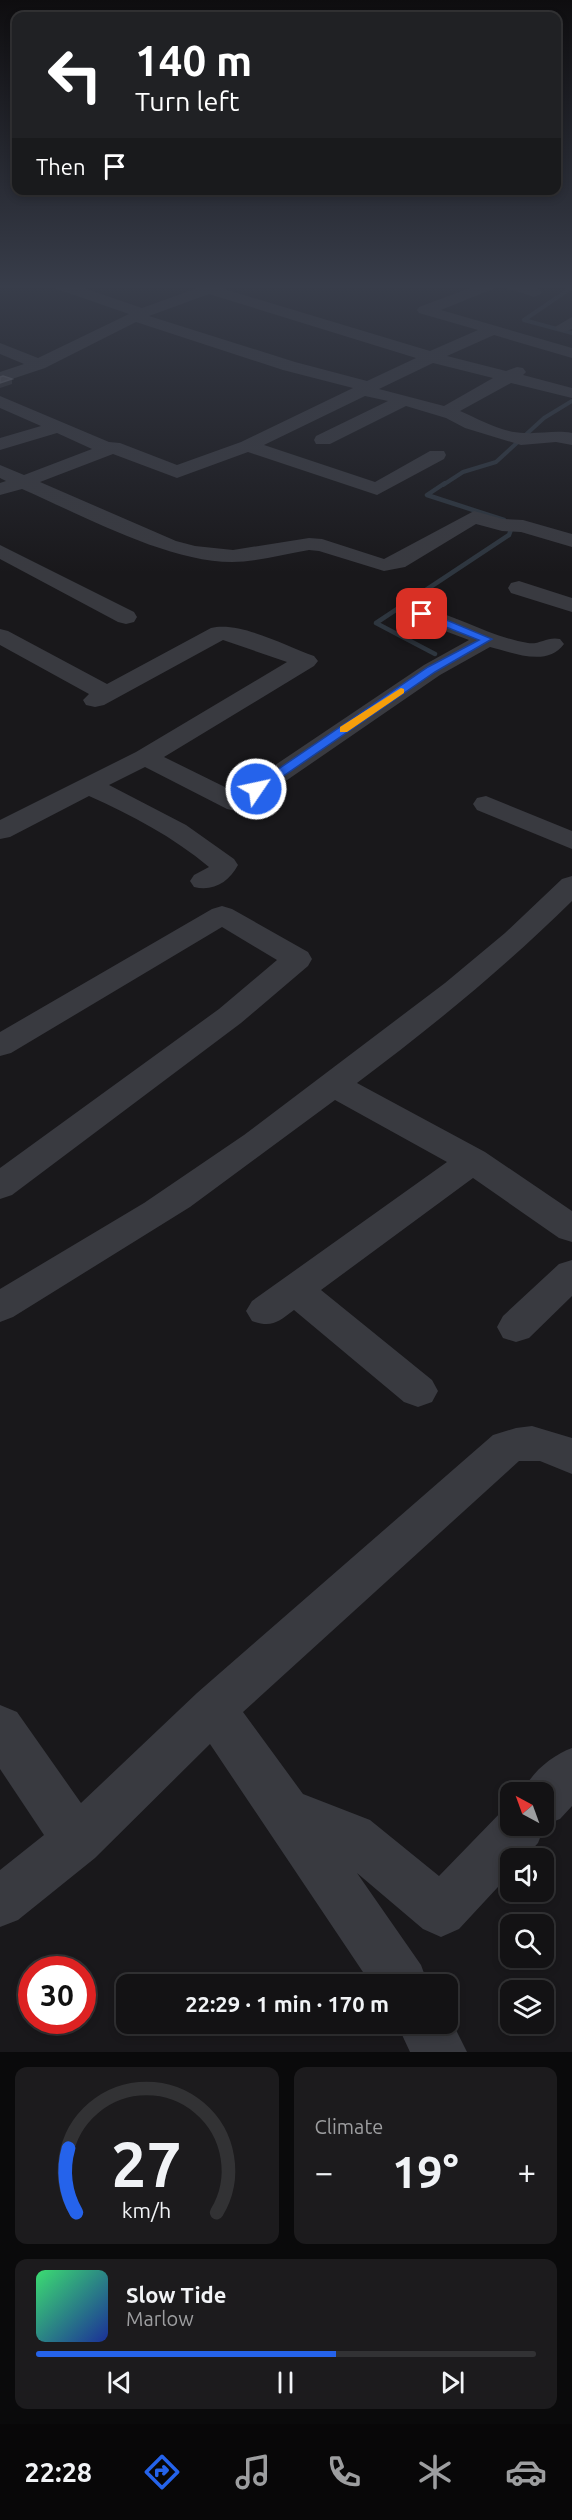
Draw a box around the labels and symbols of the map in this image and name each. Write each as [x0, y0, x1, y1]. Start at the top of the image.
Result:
pin [396, 588, 447, 639]
position arrow [224, 757, 288, 821]
north arrow [500, 1782, 554, 1836]
speed limit sign: 30 [18, 1956, 96, 2034]

